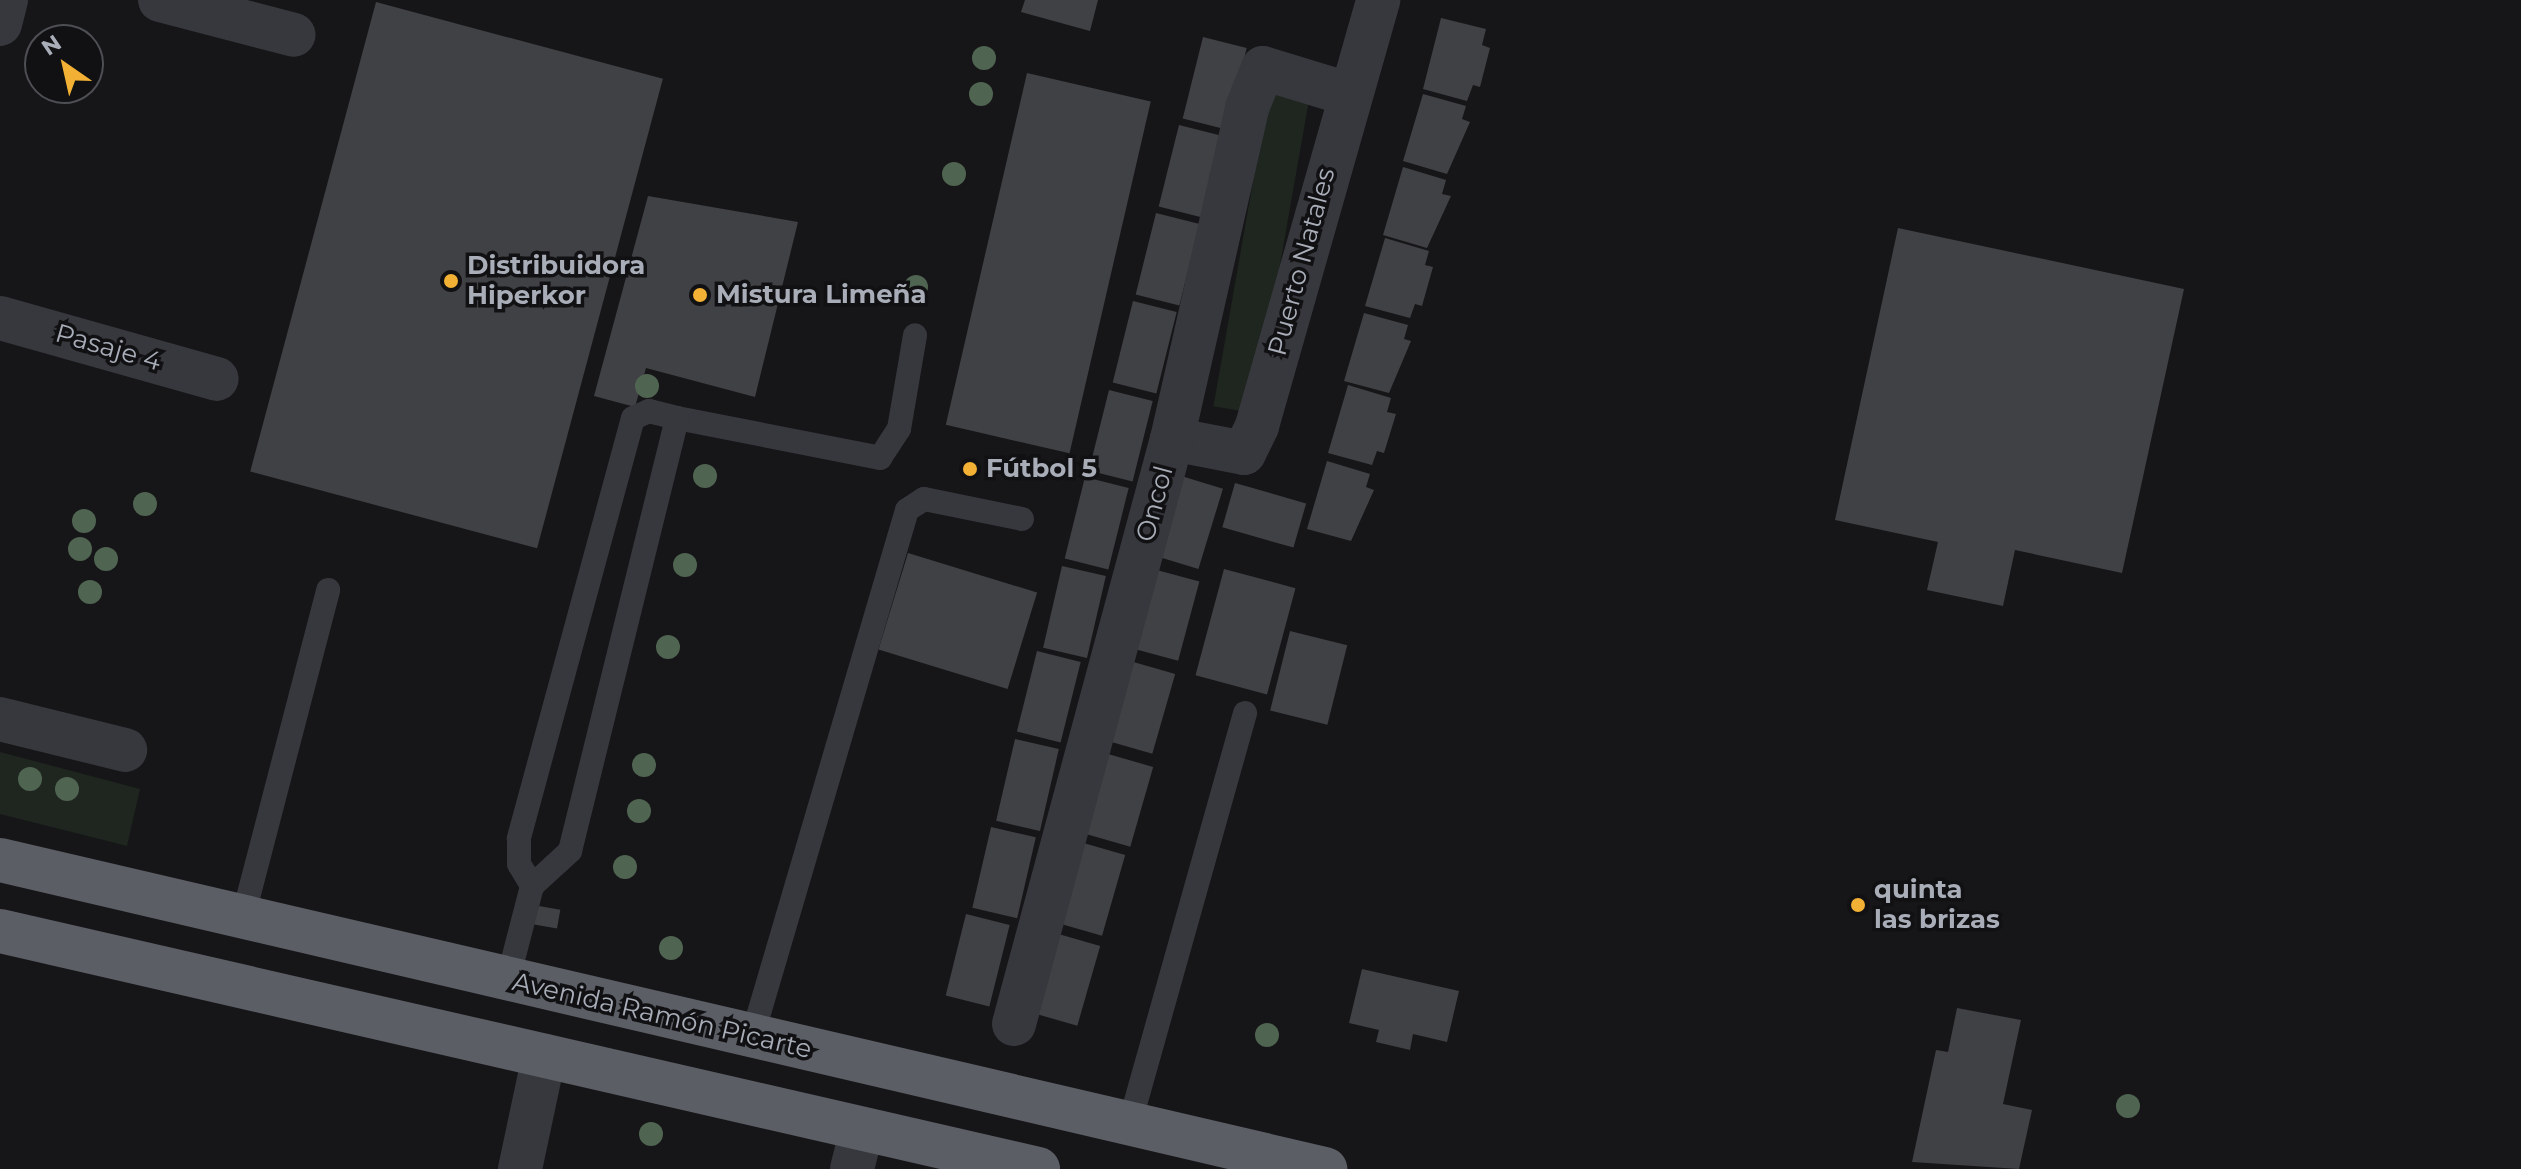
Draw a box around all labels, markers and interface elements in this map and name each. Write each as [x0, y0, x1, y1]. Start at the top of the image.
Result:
north arrow [24, 24, 104, 104]
text: N [36, 29, 66, 62]
street label: Puerto Natales [1262, 165, 1342, 359]
place label: Distribuidora Hiperkor [467, 250, 645, 312]
marker: Distribuidora Hiperkor [442, 272, 460, 290]
place label: Mistura Limeña [716, 279, 927, 311]
marker: Mistura Limeña [691, 286, 709, 304]
street label: Pasaje 4 [52, 318, 164, 378]
place label: Fútbol 5 [986, 453, 1097, 485]
marker: Fútbol 5 [961, 460, 979, 478]
street label: Oncol [1130, 463, 1180, 545]
place label: quinta las brizas [1874, 874, 2000, 936]
marker: quinta las brizas [1849, 896, 1867, 914]
street label: Avenida Ramón Picarte [509, 966, 815, 1066]

